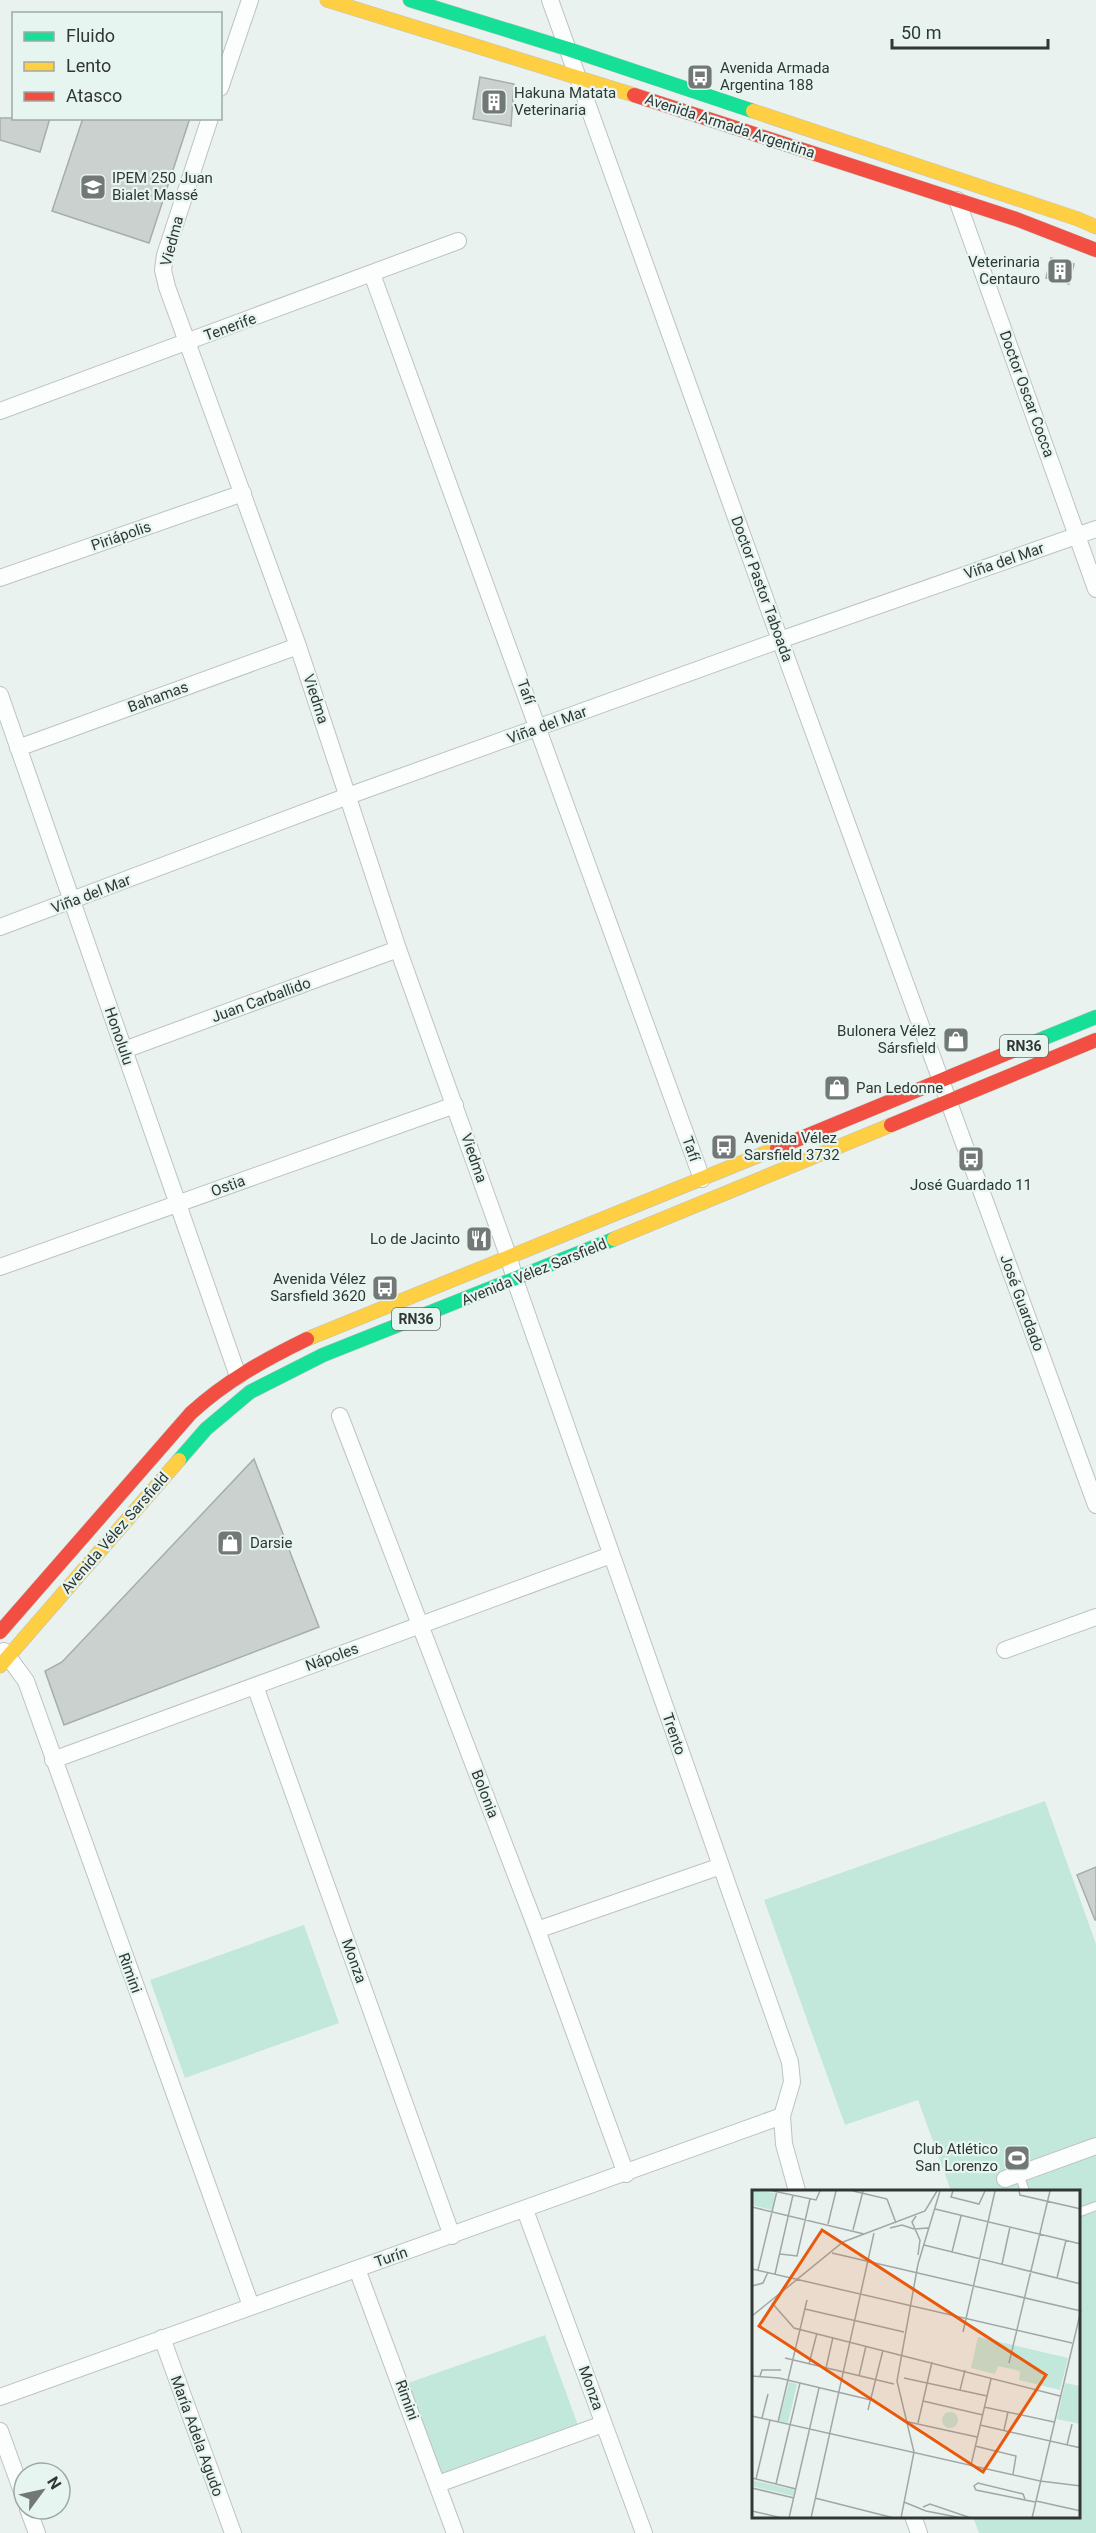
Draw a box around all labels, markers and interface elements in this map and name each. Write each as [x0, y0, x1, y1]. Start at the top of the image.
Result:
legend [12, 12, 222, 120]
scale bar [892, 12, 1048, 50]
text: 50 m [901, 22, 941, 43]
text: Fluido [66, 25, 115, 46]
text: Lento [66, 55, 111, 76]
place label: Avenida Armada Argentina 188 [720, 59, 830, 94]
bus stop icon: Avenida Armada Argentina 188 [685, 62, 715, 92]
place label: Hakuna Matata Veterinaria [514, 84, 616, 119]
text: Atasco [66, 85, 122, 106]
building icon: Hakuna Matata Veterinaria [479, 87, 509, 117]
street label: Avenida Armada Argentina [643, 90, 817, 162]
place label: IPEM 250 Juan Bialet Massé [112, 169, 213, 204]
school or university icon: IPEM 250 Juan Bialet Massé [78, 172, 108, 202]
street label: Viedma [157, 214, 187, 268]
place label: Veterinaria Centauro [968, 253, 1040, 288]
building icon: Veterinaria Centauro [1045, 256, 1075, 286]
street label: Tenerife [201, 309, 259, 345]
street label: Doctor Oscar Cocca [996, 328, 1058, 460]
street label: Doctor Pastor Taboada [727, 514, 797, 664]
street label: Piriápolis [89, 517, 153, 555]
street label: Viña del Mar [962, 539, 1046, 583]
street label: Viedma [300, 672, 332, 726]
street label: Tafí [513, 677, 539, 708]
street label: Bahamas [125, 678, 191, 716]
street label: Viña del Mar [505, 702, 589, 748]
street label: Viña del Mar [49, 871, 133, 917]
street label: Juan Carballido [209, 974, 313, 1026]
street label: Honolulu [101, 1005, 137, 1067]
place label: Bulonera Vélez Sársfield [837, 1022, 936, 1057]
shop icon: Bulonera Vélez Sársfield [941, 1025, 971, 1055]
road number: RN36 [1000, 1035, 1048, 1057]
shop icon: Pan Ledonne [822, 1073, 852, 1103]
place label: Pan Ledonne [856, 1079, 943, 1097]
place label: Avenida Vélez Sarsfield 3732 [744, 1129, 840, 1164]
street label: Viedma [457, 1131, 491, 1185]
bus stop icon: Avenida Vélez Sarsfield 3732 [709, 1132, 739, 1162]
street label: Tafí [678, 1134, 704, 1165]
bus stop icon: José Guardado 11 [956, 1144, 986, 1174]
street label: Ostia [209, 1172, 247, 1200]
place label: José Guardado 11 [910, 1176, 1032, 1194]
restaurant icon: Lo de Jacinto [464, 1224, 494, 1254]
place label: Lo de Jacinto [370, 1230, 460, 1248]
street label: Avenida Vélez Sarsfield [459, 1235, 609, 1309]
street label: José Guardado [996, 1252, 1048, 1354]
place label: Avenida Vélez Sarsfield 3620 [270, 1270, 366, 1305]
bus stop icon: Avenida Vélez Sarsfield 3620 [370, 1273, 400, 1303]
road number: RN36 [392, 1308, 440, 1330]
street label: Avenida Vélez Sarsfield [57, 1469, 173, 1597]
shop icon: Darsie [215, 1528, 245, 1558]
place label: Darsie [250, 1534, 292, 1552]
street label: Nápoles [303, 1639, 361, 1675]
street label: Trento [659, 1711, 689, 1757]
street label: Bolonia [468, 1767, 502, 1821]
street label: Monza [338, 1937, 370, 1985]
street label: Rimini [114, 1950, 146, 1996]
place label: Club Atlético San Lorenzo [913, 2140, 998, 2175]
sports icon: Club Atlético San Lorenzo [1002, 2143, 1032, 2173]
inset map [752, 2190, 1081, 2518]
street label: Turín [372, 2243, 410, 2271]
street label: Monza [575, 2364, 607, 2412]
street label: María Adela Agudo [167, 2373, 227, 2499]
street label: Rimini [391, 2377, 423, 2423]
north arrow [12, 2461, 72, 2521]
text: N [43, 2473, 65, 2493]

